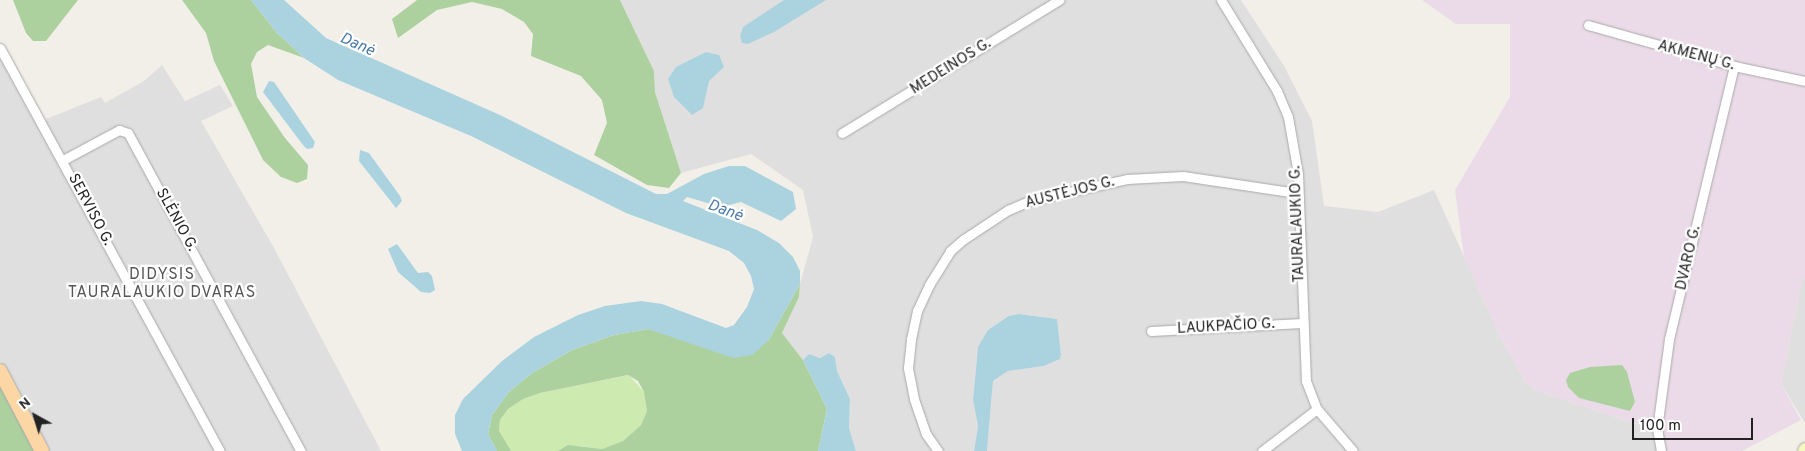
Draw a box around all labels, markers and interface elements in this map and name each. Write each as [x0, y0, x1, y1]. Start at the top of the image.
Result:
water label: Danė [337, 29, 377, 61]
street label: MEDEINOS G. [907, 35, 995, 99]
street label: AKMENŲ G. [1656, 37, 1736, 75]
street label: TAURALAUKIO G. [1287, 165, 1309, 283]
street label: SERVISO G. [64, 171, 116, 249]
street label: AUSTĖJOS G. [1023, 173, 1117, 213]
street label: SLĖNIO G. [151, 185, 201, 255]
water label: Danė [705, 196, 745, 226]
street label: DVARO G. [1673, 224, 1705, 292]
district label: DIDYSIS TAURALAUKIO DVARAS [66, 265, 258, 303]
street label: LAUKPAČIO G. [1177, 315, 1275, 339]
north arrow [10, 391, 60, 441]
text: N [16, 394, 35, 414]
scale bar [1635, 408, 1756, 440]
text: 100 m [1640, 417, 1681, 436]

